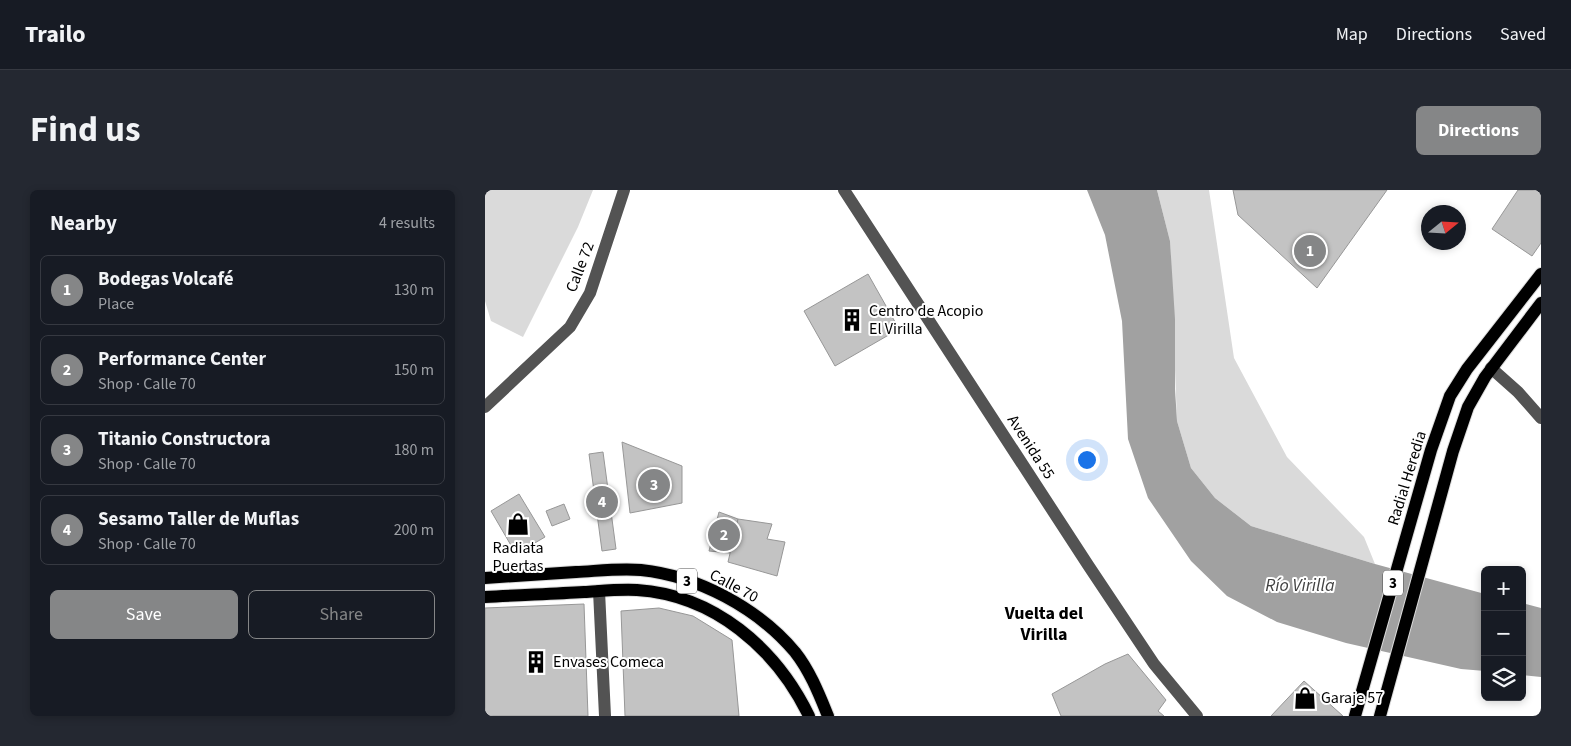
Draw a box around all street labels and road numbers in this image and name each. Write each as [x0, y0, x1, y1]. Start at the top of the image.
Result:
street label: Calle 72 [560, 239, 600, 295]
street label: Avenida 55 [1002, 411, 1060, 483]
street label: Radial Heredia [1382, 428, 1432, 528]
street label: Calle 70 [706, 564, 762, 608]
road number: 3 [677, 568, 697, 594]
road number: 3 [1383, 570, 1403, 596]

